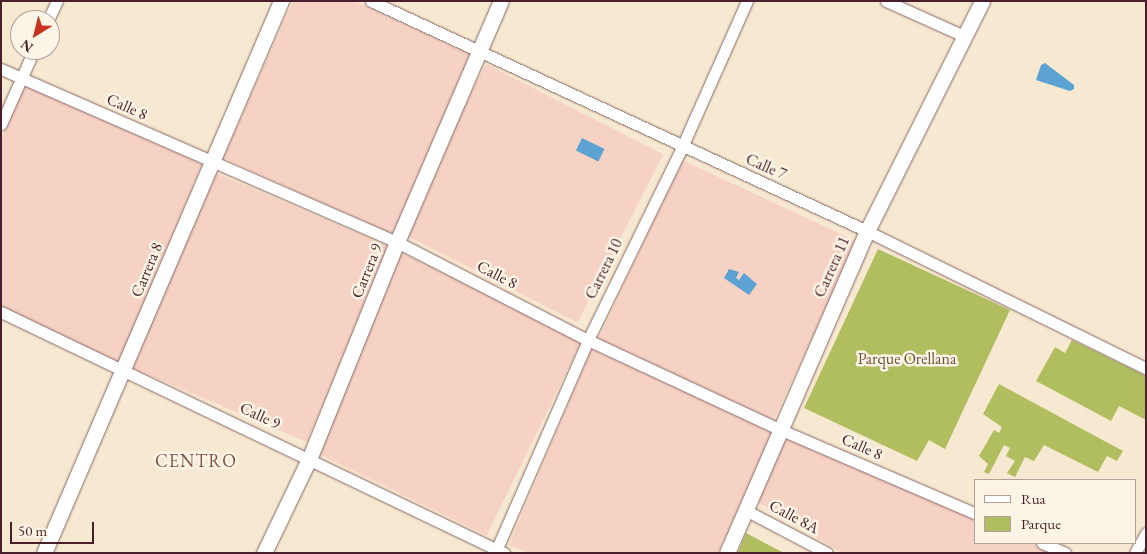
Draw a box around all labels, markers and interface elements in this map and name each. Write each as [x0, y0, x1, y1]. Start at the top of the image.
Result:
north arrow [10, 10, 60, 60]
text: N [17, 36, 37, 57]
street label: Calle 8 [104, 90, 150, 124]
street label: Calle 7 [743, 150, 789, 184]
street label: Carrera 11 [810, 233, 854, 301]
street label: Carrera 10 [581, 236, 627, 302]
street label: Carrera 8 [127, 240, 167, 300]
street label: Carrera 9 [347, 241, 387, 301]
street label: Calle 8 [474, 257, 520, 293]
park label: Parque Orellana [858, 349, 956, 369]
street label: Calle 9 [237, 398, 283, 434]
street label: Calle 8 [839, 430, 885, 464]
district label: CENTRO [154, 450, 238, 472]
legend [974, 479, 1137, 544]
text: Rua [1021, 489, 1046, 508]
street label: Calle 8A [766, 496, 822, 538]
scale bar [12, 512, 96, 544]
text: Parque [1021, 514, 1061, 533]
text: 50 m [18, 521, 47, 540]

